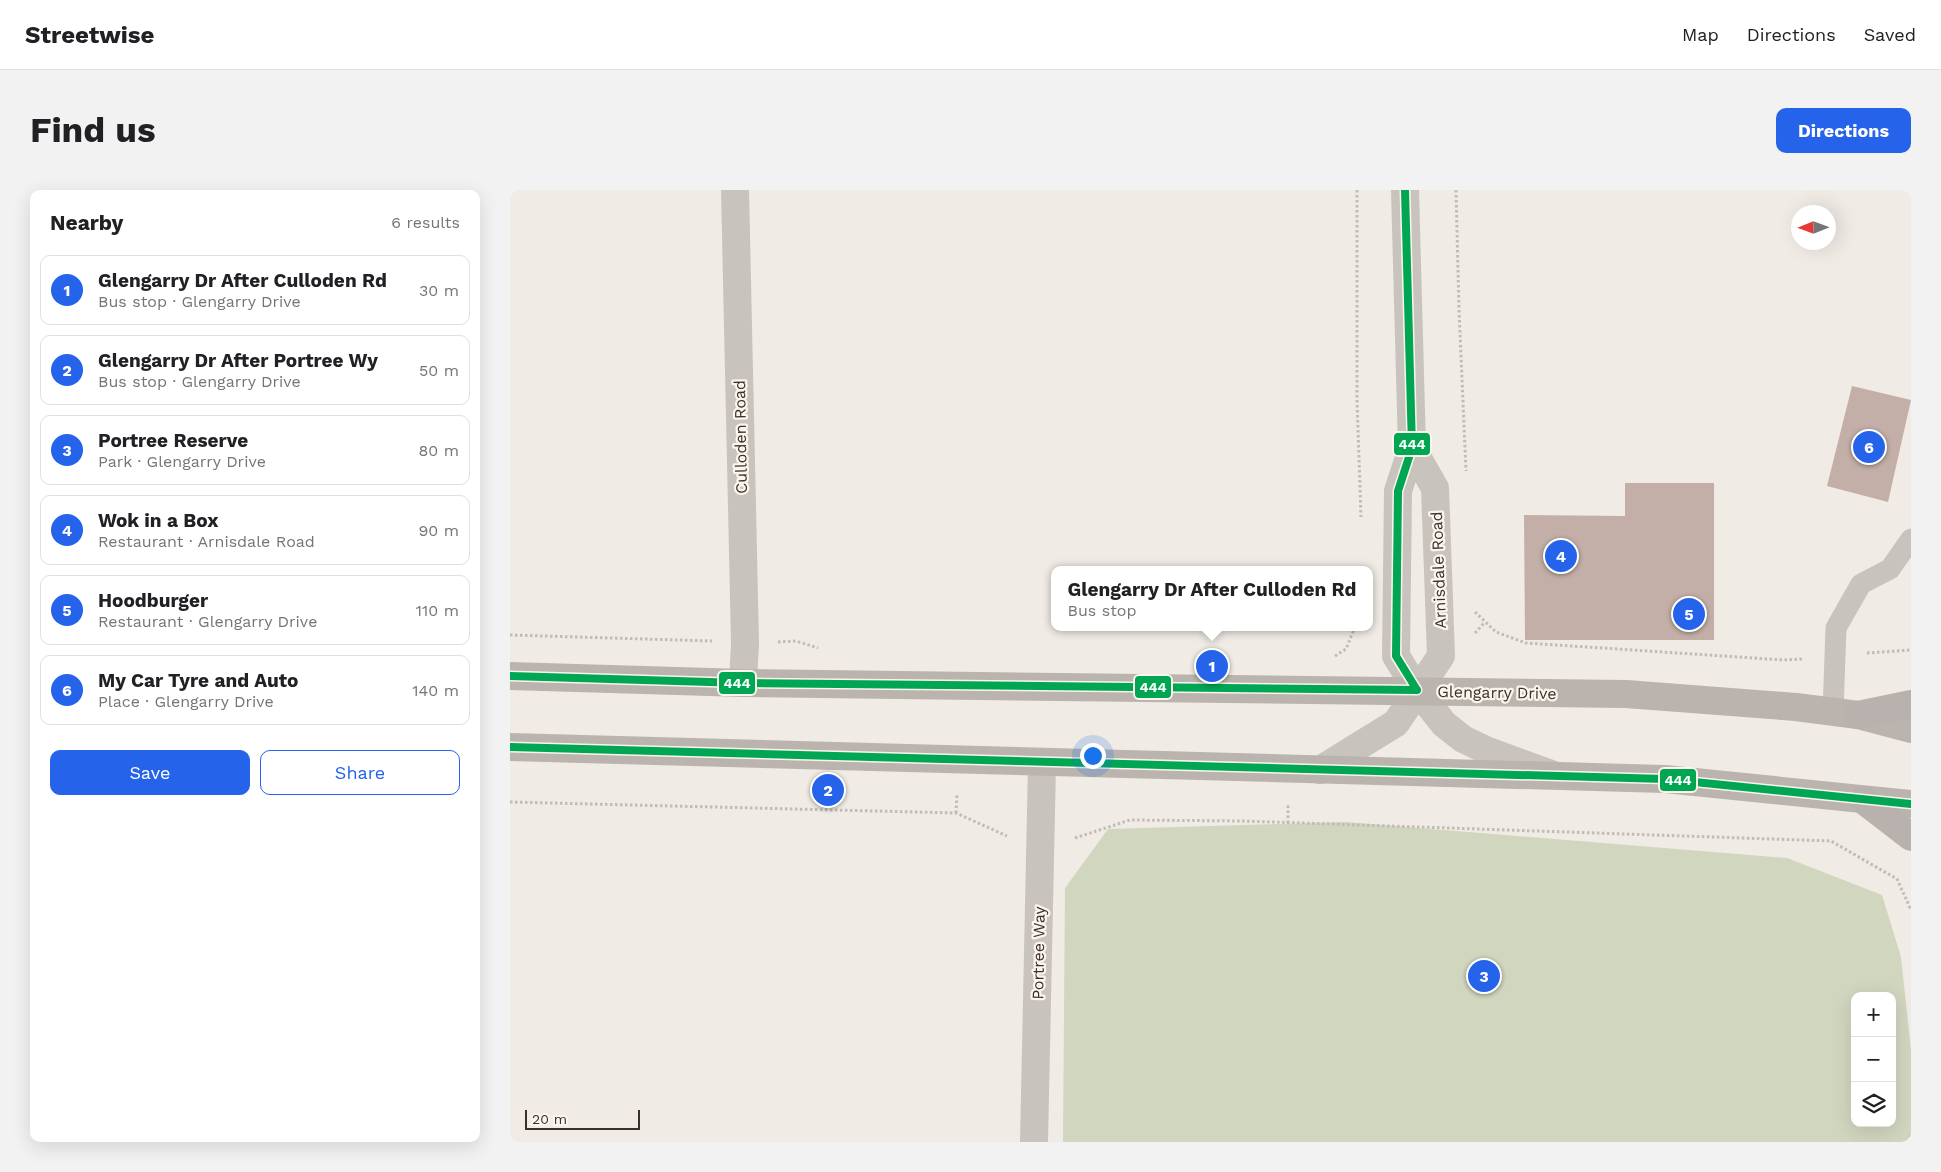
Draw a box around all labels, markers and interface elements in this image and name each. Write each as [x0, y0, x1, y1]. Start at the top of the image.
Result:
text: Streetwise [25, 21, 154, 49]
text: Map [1682, 24, 1719, 45]
text: Directions [1747, 24, 1836, 45]
text: Saved [1864, 24, 1916, 45]
button: Directions [1776, 108, 1911, 153]
text: Find us [30, 109, 156, 151]
north arrow [1791, 205, 1836, 250]
text: Nearby [50, 210, 123, 235]
text: 6 results [391, 213, 460, 232]
text: Glengarry Dr After Culloden Rd [98, 269, 387, 292]
text: 1 [64, 281, 70, 300]
text: 30 m [419, 281, 459, 300]
text: Bus stop · Glengarry Drive [98, 292, 301, 311]
text: Glengarry Dr After Portree Wy [98, 349, 378, 372]
text: 2 [62, 361, 72, 380]
text: 50 m [419, 361, 459, 380]
text: Bus stop · Glengarry Drive [98, 372, 301, 391]
street label: Culloden Road [730, 380, 751, 494]
pin: 6 [1853, 428, 1885, 466]
text: Portree Reserve [98, 429, 248, 452]
line badge: 444 [1393, 432, 1431, 456]
text: 444 [1398, 436, 1426, 452]
text: 3 [62, 441, 72, 460]
text: 80 m [418, 441, 459, 460]
text: Park · Glengarry Drive [98, 452, 266, 471]
text: Wok in a Box [98, 509, 218, 532]
street label: Arnisdale Road [1427, 511, 1450, 629]
text: 4 [62, 521, 72, 540]
text: 90 m [418, 521, 459, 540]
text: Restaurant · Arnisdale Road [98, 532, 315, 551]
pin: 4 [1545, 537, 1577, 575]
popup [1051, 566, 1373, 631]
text: Glengarry Dr After Culloden Rd [1068, 578, 1356, 601]
text: Hoodburger [98, 589, 208, 612]
pin: 5 [1673, 595, 1705, 633]
text: 5 [62, 601, 72, 620]
text: 110 m [416, 601, 459, 620]
text: Bus stop [1068, 601, 1137, 620]
text: Restaurant · Glengarry Drive [98, 612, 317, 631]
pin: 1 [1196, 647, 1228, 685]
text: My Car Tyre and Auto [98, 669, 298, 692]
line badge: 444 [718, 671, 756, 695]
text: 444 [723, 675, 751, 691]
line badge: 444 [1134, 675, 1172, 699]
text: 444 [1139, 679, 1167, 695]
text: 6 [62, 681, 72, 700]
text: 140 m [412, 681, 459, 700]
street label: Glengarry Drive [1437, 682, 1557, 703]
text: Place · Glengarry Drive [98, 692, 274, 711]
your location [1080, 743, 1106, 769]
button: Save [50, 750, 250, 795]
button: Share [260, 750, 460, 795]
line badge: 444 [1659, 768, 1697, 792]
pin: 2 [812, 771, 844, 809]
text: 444 [1664, 772, 1692, 788]
street label: Portree Way [1028, 905, 1049, 1000]
pin: 3 [1468, 957, 1500, 995]
map controls [1851, 992, 1896, 1127]
button: + [1851, 992, 1896, 1037]
button: − [1851, 1037, 1896, 1082]
button: layers [1851, 1082, 1896, 1127]
scale bar [525, 1107, 640, 1130]
text: 20 m [532, 1111, 567, 1127]

